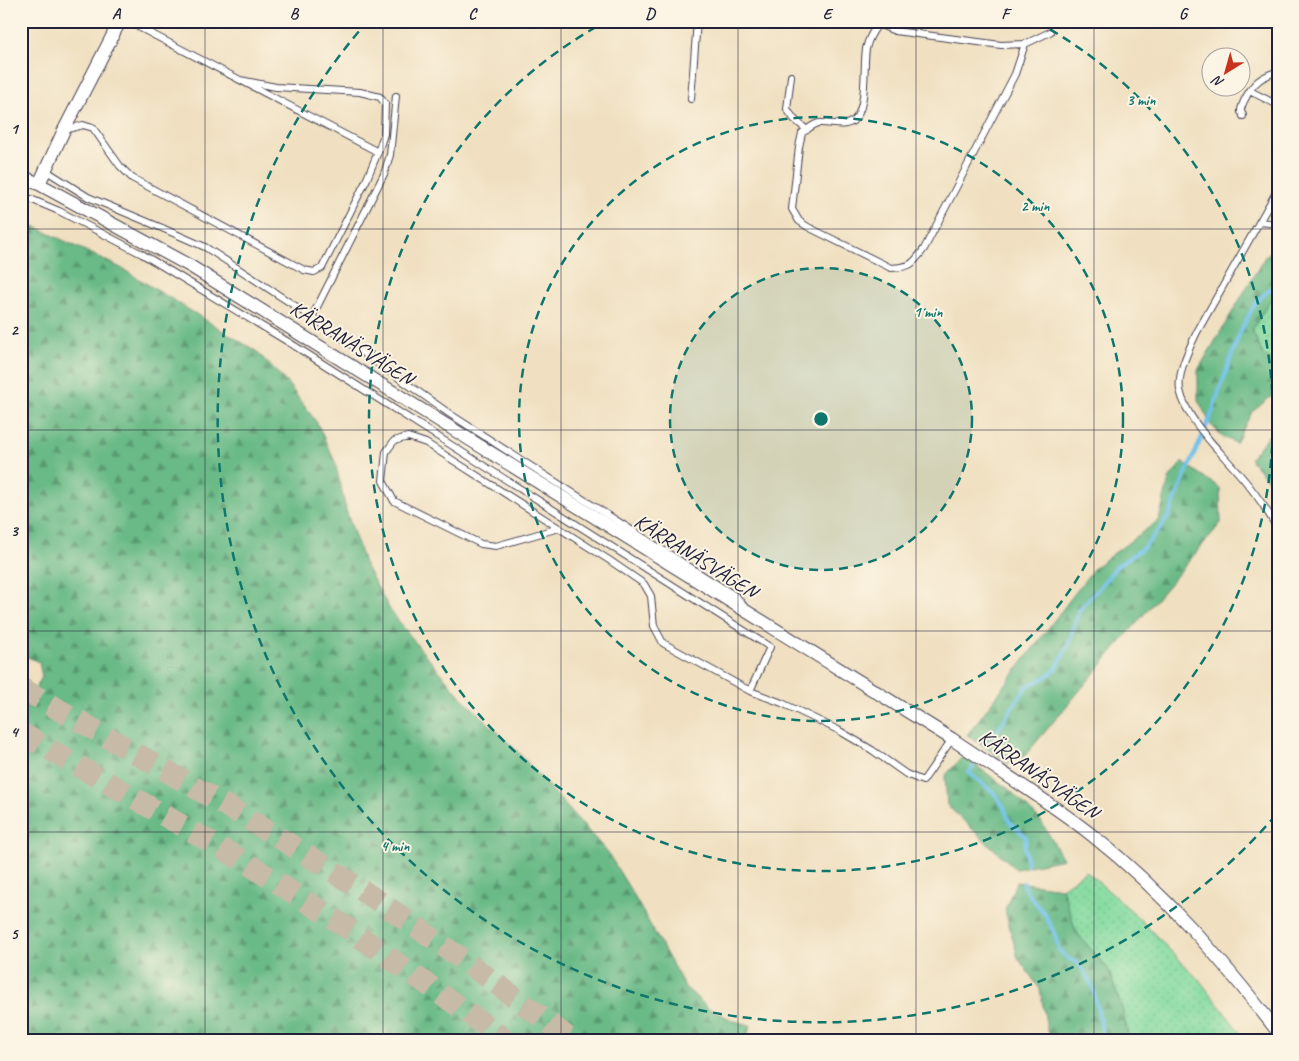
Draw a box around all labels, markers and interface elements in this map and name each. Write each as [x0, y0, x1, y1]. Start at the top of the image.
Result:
text: A [112, 4, 122, 24]
text: B [290, 4, 300, 24]
text: C [468, 4, 478, 24]
text: D [645, 4, 656, 24]
text: E [823, 4, 834, 24]
text: F [1001, 4, 1012, 24]
text: G [1179, 4, 1189, 24]
north arrow [1202, 48, 1252, 98]
text: N [1208, 71, 1227, 91]
text: 3 min [1127, 91, 1156, 110]
text: 1 [10, 119, 19, 139]
text: 2 min [1021, 197, 1050, 216]
street label: KÄRRANÄSVÄGEN [286, 295, 421, 393]
text: 1 min [914, 303, 943, 322]
text: 2 [10, 320, 19, 340]
centre of rings [812, 410, 830, 428]
street label: KÄRRANÄSVÄGEN [630, 508, 765, 606]
text: 3 [10, 521, 19, 541]
text: 4 [10, 722, 19, 742]
street label: KÄRRANÄSVÄGEN [974, 723, 1106, 827]
text: 4 min [381, 837, 410, 856]
text: 5 [11, 924, 20, 944]

